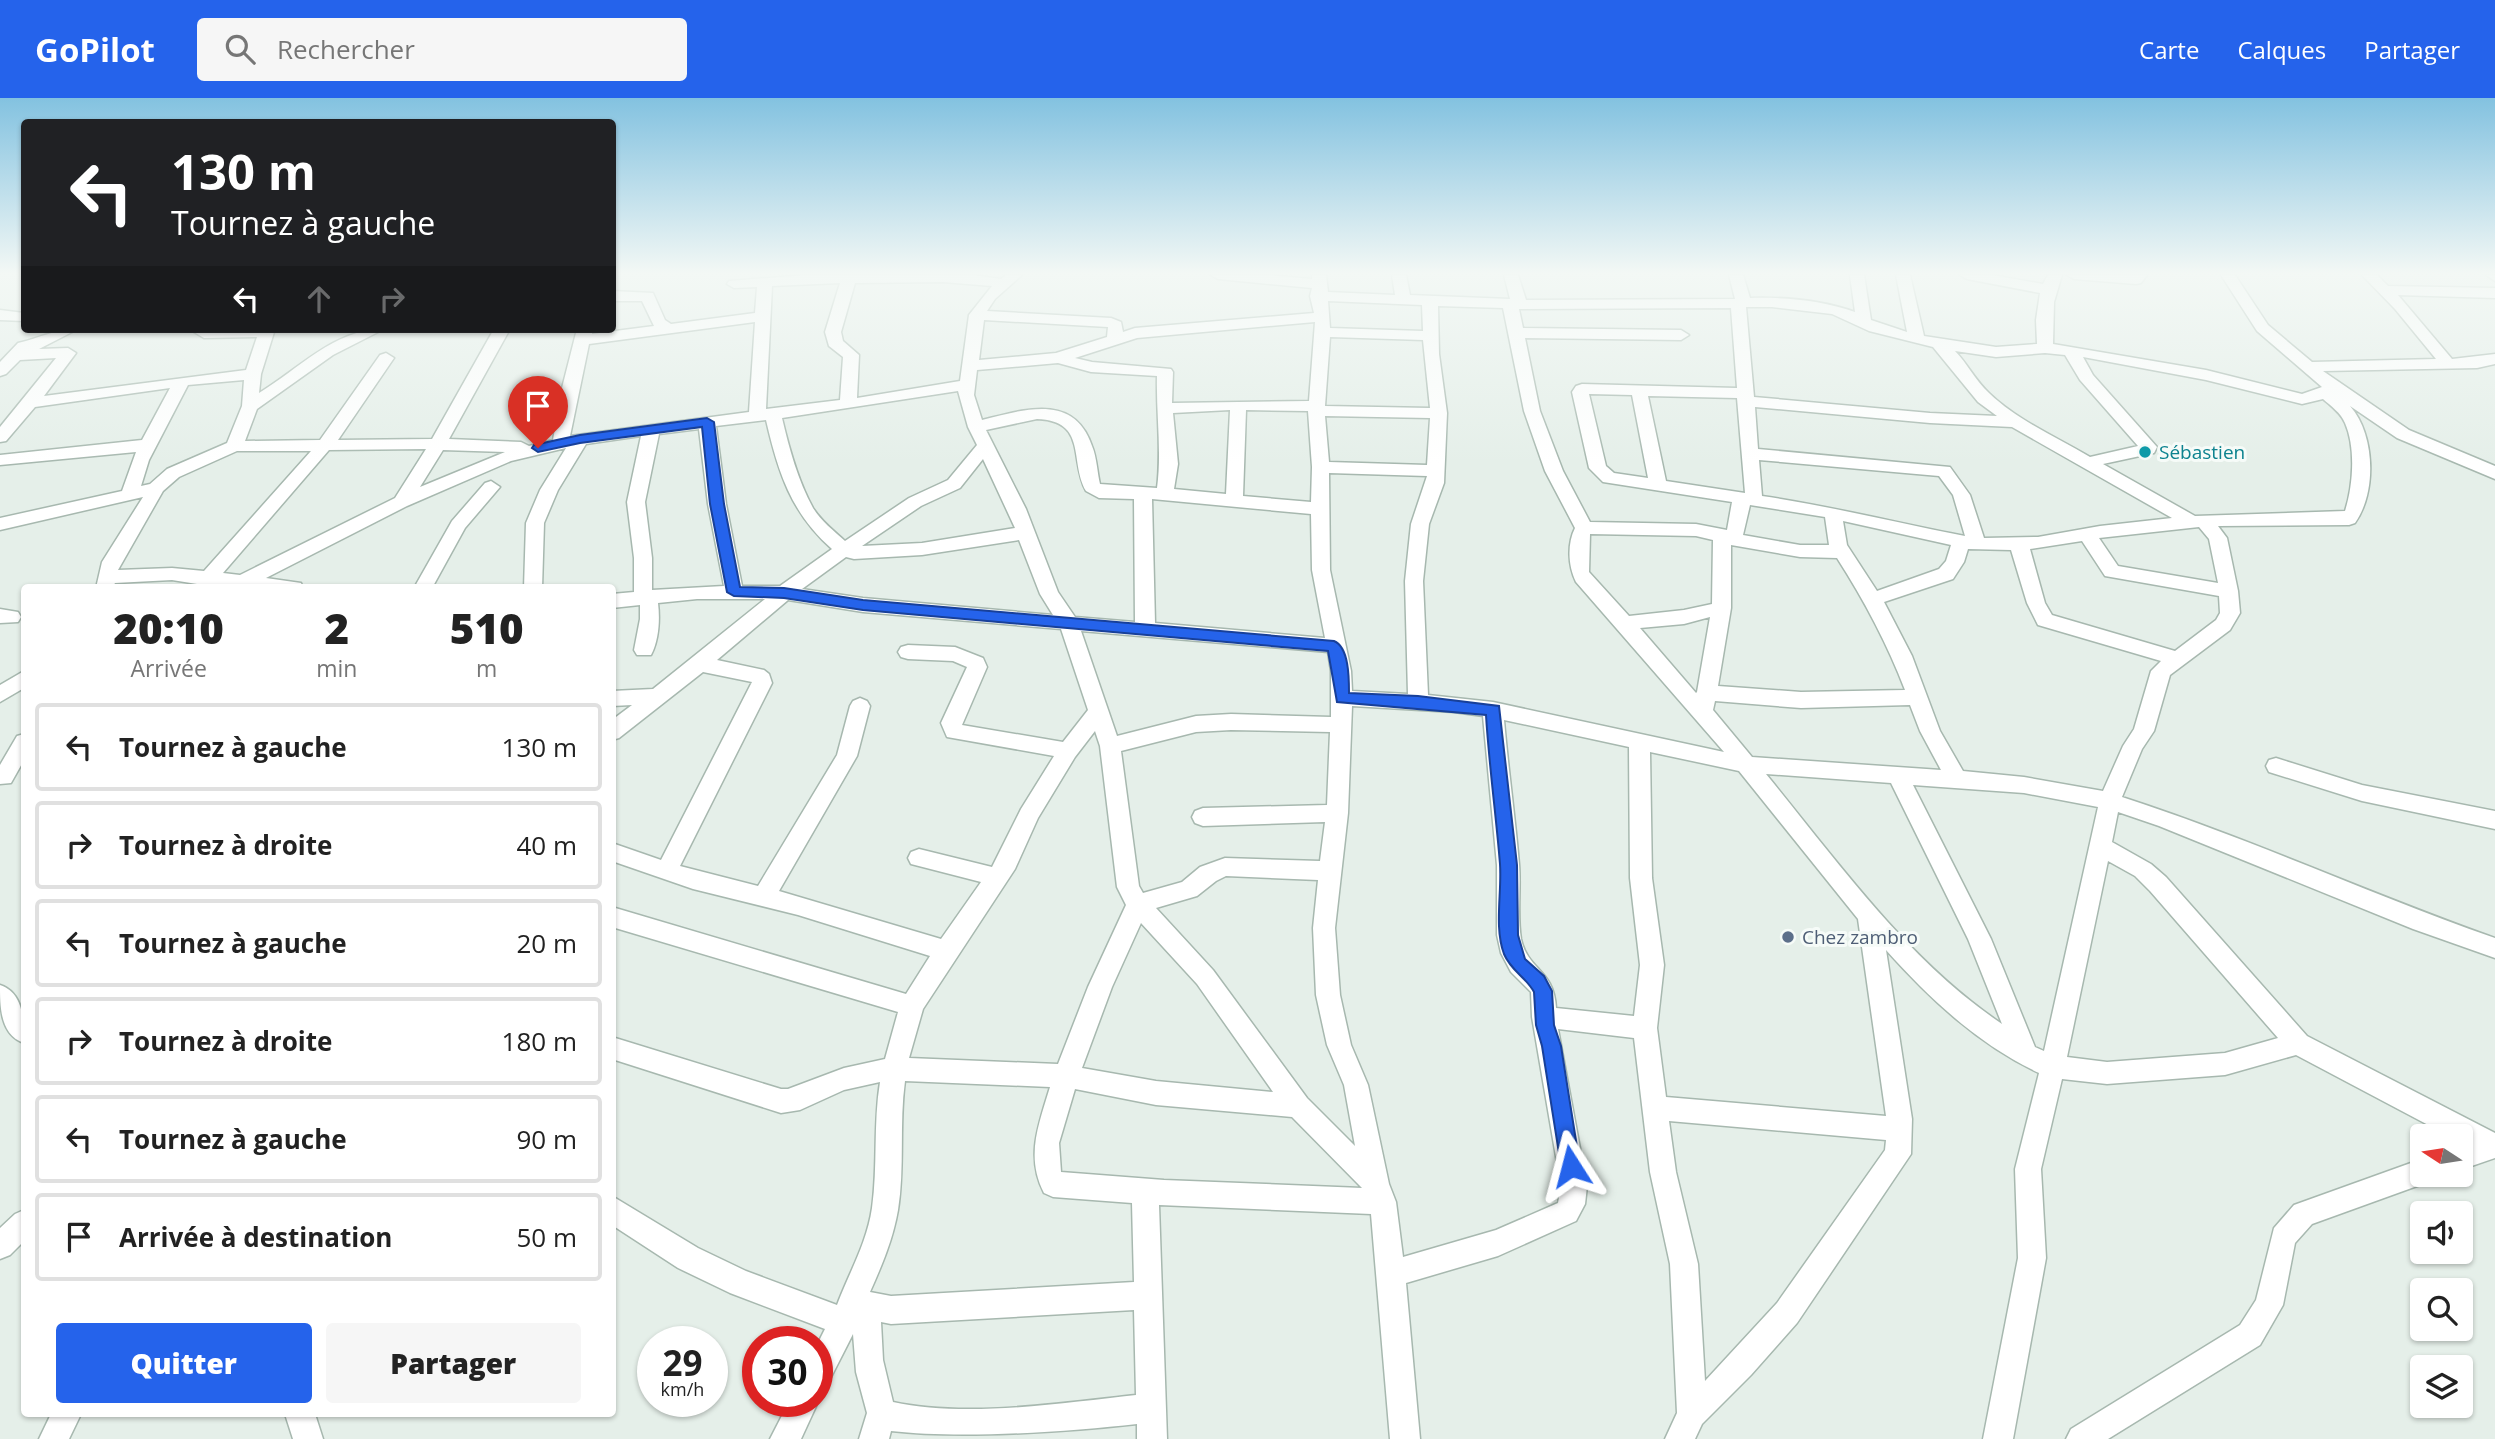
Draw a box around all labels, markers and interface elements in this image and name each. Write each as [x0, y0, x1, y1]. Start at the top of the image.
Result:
search box [197, 18, 687, 81]
text: GoPilot [35, 27, 155, 72]
icon: search [221, 30, 259, 68]
text: Rechercher [277, 31, 415, 67]
text: Carte [2139, 33, 2199, 66]
text: Calques [2237, 33, 2326, 66]
text: Partager [2364, 33, 2460, 66]
text: 130 m [171, 138, 316, 204]
icon: left [56, 147, 147, 238]
text: Tournez à gauche [171, 201, 435, 244]
icon: left [227, 280, 265, 318]
icon: ahead [300, 280, 338, 318]
icon: right [373, 280, 411, 318]
pin [508, 376, 568, 448]
icon: arrive [519, 387, 557, 425]
place label: Sébastien [2159, 439, 2245, 465]
marker: Sébastien [2137, 444, 2153, 460]
text: 20:10 [113, 599, 224, 656]
text: 2 [325, 599, 349, 656]
text: 510 [450, 599, 524, 656]
text: Arrivée [130, 652, 207, 684]
text: min [316, 652, 357, 684]
text: m [476, 652, 497, 684]
icon: left [60, 728, 98, 766]
text: Tournez à gauche [119, 729, 347, 765]
text: 130 m [502, 729, 577, 765]
icon: right [60, 826, 98, 864]
text: Tournez à droite [119, 827, 332, 863]
text: 40 m [516, 827, 577, 863]
icon: left [60, 924, 98, 962]
place label: Chez zambro [1802, 924, 1918, 950]
text: Tournez à gauche [119, 925, 347, 961]
text: 20 m [516, 925, 577, 961]
marker: Chez zambro [1780, 929, 1796, 945]
icon: right [60, 1022, 98, 1060]
text: Tournez à droite [119, 1023, 332, 1059]
text: 180 m [502, 1023, 577, 1059]
icon: left [60, 1120, 98, 1158]
text: Tournez à gauche [119, 1121, 347, 1157]
text: 90 m [516, 1121, 577, 1157]
north arrow [2410, 1124, 2473, 1186]
map controls [2410, 1124, 2473, 1418]
position arrow [1534, 1129, 1608, 1203]
button: sound [2410, 1201, 2473, 1264]
icon: arrive [60, 1218, 98, 1256]
text: Arrivée à destination [119, 1219, 392, 1255]
text: 50 m [516, 1219, 577, 1255]
button: search [2410, 1278, 2473, 1341]
button: Quitter [56, 1323, 312, 1403]
button: Partager [326, 1323, 581, 1403]
speed limit sign: 30 [742, 1326, 833, 1417]
text: 29 [662, 1339, 703, 1386]
button: layers [2410, 1355, 2473, 1418]
text: km/h [661, 1377, 704, 1401]

